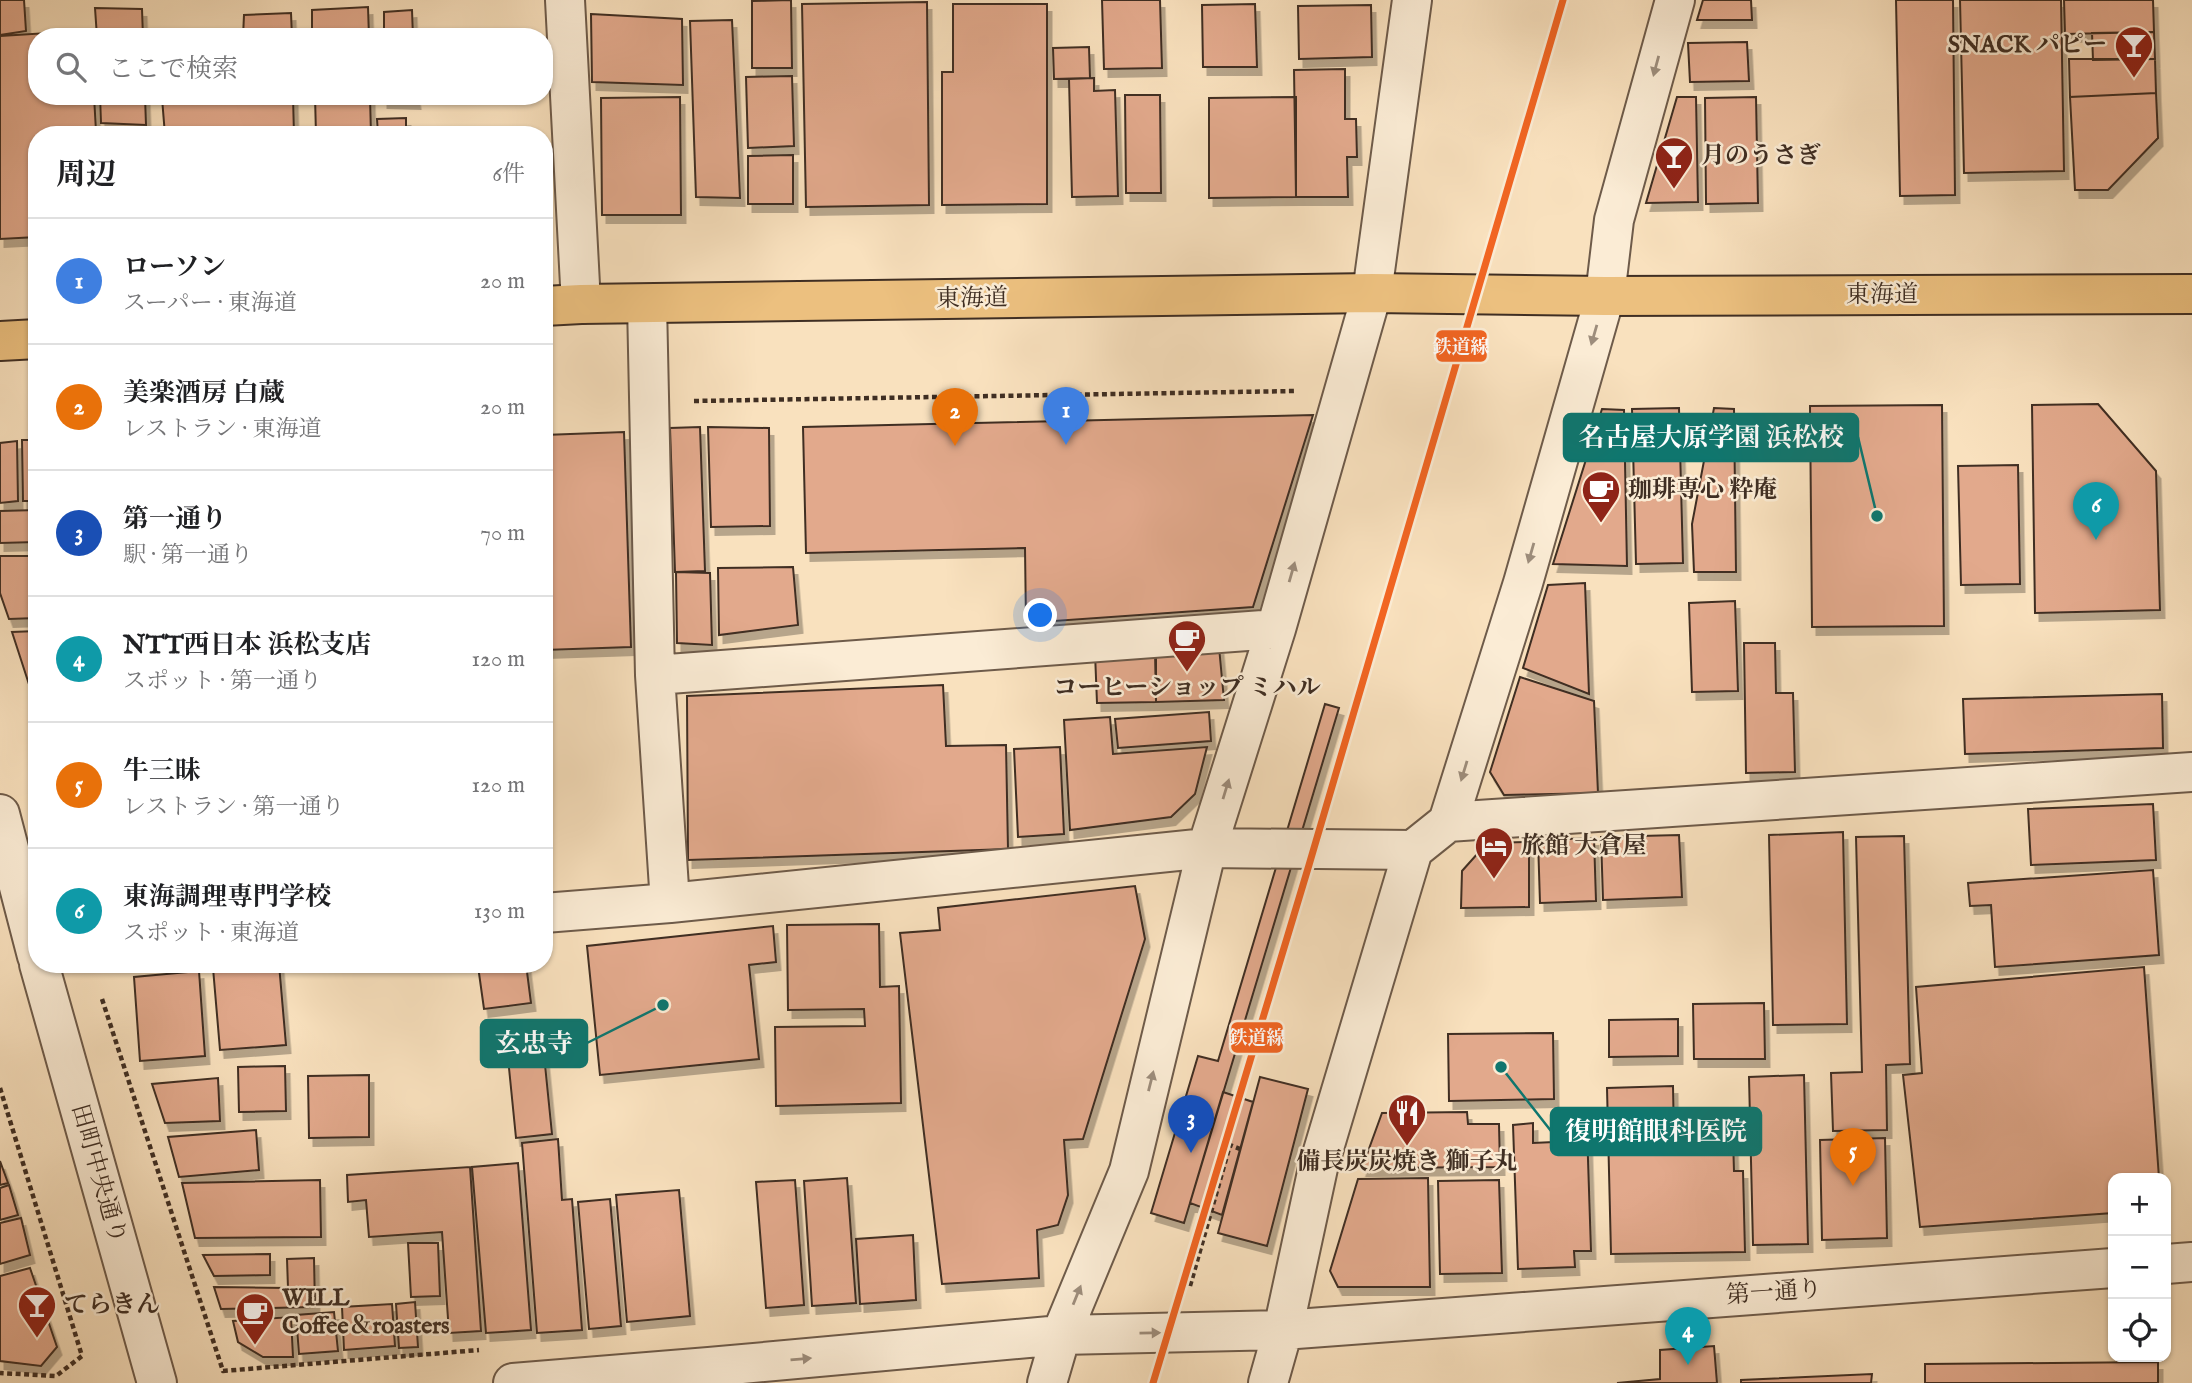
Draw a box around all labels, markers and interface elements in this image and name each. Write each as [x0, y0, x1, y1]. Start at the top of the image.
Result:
bar icon: SNACK パピー [2113, 24, 2155, 79]
search box [28, 28, 553, 105]
place label: SNACK パピー [1948, 30, 2107, 61]
icon: search [52, 48, 90, 86]
text: ここで検索 [108, 53, 238, 86]
one-way arrow [1650, 55, 1661, 77]
bar icon: 月のうさぎ [1653, 135, 1695, 190]
place label: 月のうさぎ [1701, 141, 1821, 172]
text: 周辺 [56, 157, 116, 195]
text: 6件 [492, 160, 525, 189]
text: ローソン [123, 251, 226, 284]
text: 1 [75, 267, 83, 296]
text: 20 m [480, 267, 525, 296]
street label: 東海道 [1846, 280, 1918, 311]
street label: 東海道 [936, 283, 1008, 315]
text: スーパー · 東海道 [123, 289, 297, 318]
one-way arrow [1588, 324, 1599, 346]
line badge: 鉄道線 [1435, 329, 1488, 363]
text: 鉄道線 [1432, 336, 1490, 360]
text: 美楽酒房 白蔵 [123, 377, 285, 410]
pin: 1 [1043, 387, 1089, 445]
pin: 2 [932, 388, 978, 446]
text: 2 [74, 393, 84, 422]
text: 20 m [480, 393, 525, 422]
callout: 名古屋大原学園 浜松校 [1564, 414, 1858, 461]
text: レストラン · 東海道 [123, 415, 321, 444]
text: 名古屋大原学園 浜松校 [1578, 422, 1844, 455]
cafe icon: 珈琲専心 粋庵 [1580, 469, 1622, 524]
place label: 珈琲専心 粋庵 [1628, 475, 1777, 506]
pin: 6 [2073, 482, 2119, 540]
text: 第一通り [123, 503, 227, 536]
text: 3 [75, 519, 83, 548]
text: 70 m [480, 519, 525, 548]
text: 駅 · 第一通り [123, 541, 253, 570]
one-way arrow [1526, 543, 1536, 564]
one-way arrow [1288, 561, 1298, 582]
your location [1023, 598, 1057, 632]
cafe icon: コーヒーショップ ミハル [1166, 618, 1208, 673]
text: NTT西日本 浜松支店 [123, 629, 371, 662]
text: 4 [73, 645, 85, 674]
text: 120 m [472, 645, 525, 674]
text: スポット · 第一通り [123, 667, 322, 696]
place label: コーヒーショップ ミハル [1053, 673, 1321, 704]
text: 牛三昧 [123, 755, 201, 788]
one-way arrow [1458, 760, 1468, 781]
text: 5 [75, 771, 83, 800]
text: 120 m [472, 771, 525, 800]
one-way arrow [1221, 779, 1231, 800]
text: レストラン · 第一通り [123, 793, 344, 822]
hotel icon: 旅館 大倉屋 [1473, 825, 1515, 880]
place label: 旅館 大倉屋 [1521, 831, 1646, 862]
text: 東海調理専門学校 [123, 881, 331, 914]
text: 6 [74, 897, 84, 926]
text: 130 m [474, 897, 525, 926]
text: スポット · 東海道 [123, 919, 299, 948]
callout: 玄忠寺 [481, 1020, 587, 1067]
line badge: 鉄道線 [1230, 1021, 1284, 1054]
text: 鉄道線 [1228, 1027, 1286, 1051]
text: 玄忠寺 [495, 1028, 573, 1061]
one-way arrow [1146, 1070, 1157, 1092]
restaurant icon: 備長炭炭焼き 獅子丸 [1386, 1092, 1428, 1147]
pin: 3 [1168, 1095, 1214, 1153]
street label: 田町中央通り [63, 1101, 133, 1247]
callout: 復明館眼科医院 [1551, 1108, 1761, 1155]
text: 復明館眼科医院 [1565, 1116, 1747, 1149]
pin: 5 [1830, 1128, 1876, 1186]
place label: 備長炭炭焼き 獅子丸 [1296, 1147, 1518, 1178]
map controls [2108, 1173, 2171, 1362]
button: + [2108, 1173, 2171, 1236]
button: − [2108, 1236, 2171, 1299]
street label: 第一通り [1725, 1274, 1823, 1312]
place label: WILL Coffee＆roasters [281, 1283, 450, 1342]
bar icon: てらきん [16, 1284, 58, 1339]
one-way arrow [1072, 1285, 1083, 1306]
place label: てらきん [64, 1290, 160, 1321]
cafe icon: WILL Coffee＆roasters [234, 1291, 276, 1346]
button: locate [2108, 1299, 2171, 1362]
pin: 4 [1665, 1307, 1711, 1365]
one-way arrow [1139, 1327, 1161, 1339]
one-way arrow [790, 1353, 812, 1364]

